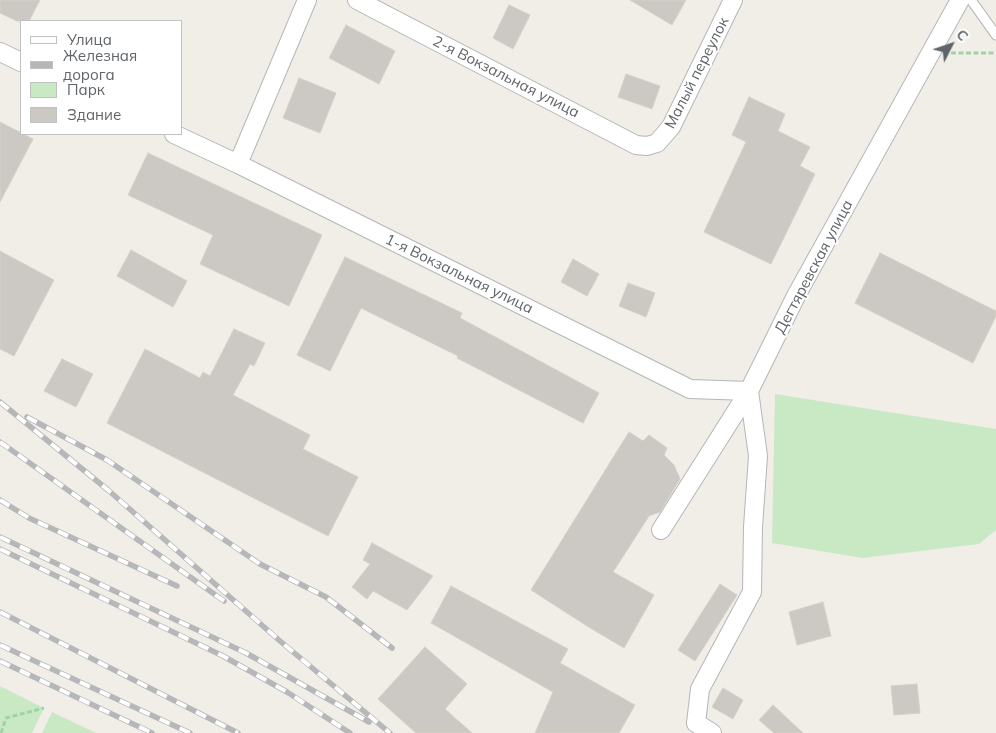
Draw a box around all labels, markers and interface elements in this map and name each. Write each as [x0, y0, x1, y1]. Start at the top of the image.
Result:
street label: Малый переулок [661, 14, 733, 132]
legend [20, 20, 182, 135]
north arrow [926, 20, 976, 70]
text: С [952, 26, 972, 45]
text: Улица [67, 30, 112, 49]
street label: 2-я Вокзальная улица [430, 32, 582, 122]
text: Железная дорога [63, 46, 137, 84]
text: Парк [67, 80, 105, 99]
text: Здание [67, 105, 121, 124]
street label: Дегтяревская улица [771, 197, 857, 337]
street label: 1-я Вокзальная улица [382, 230, 536, 318]

